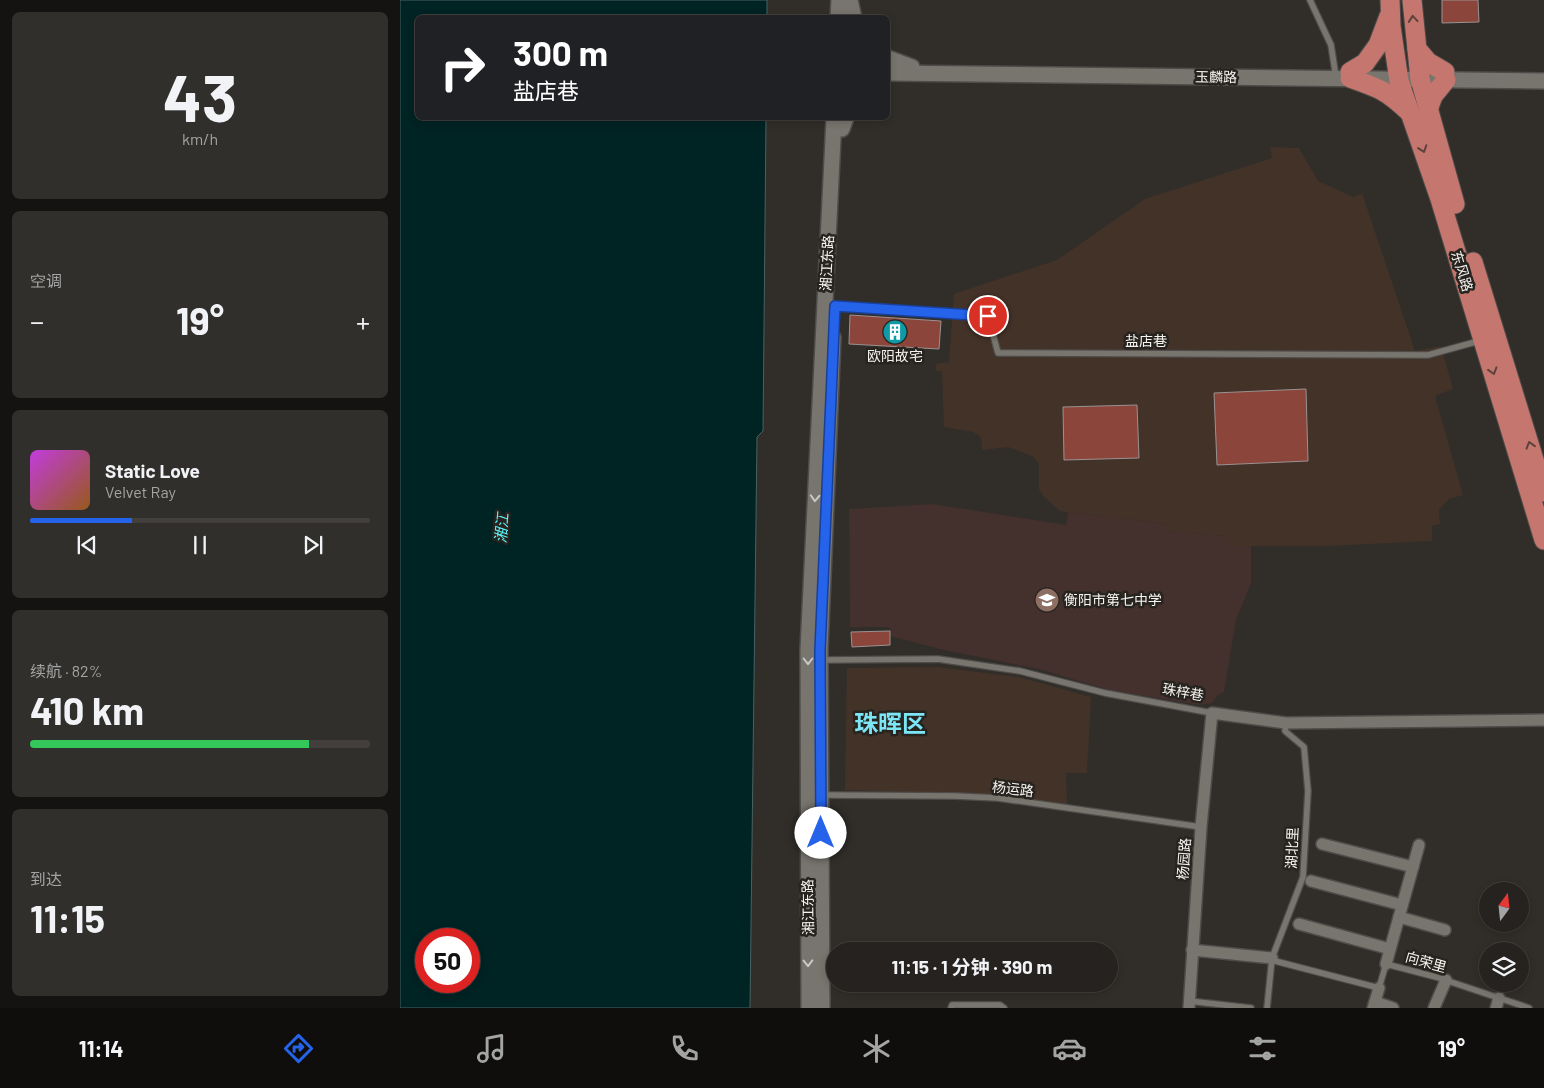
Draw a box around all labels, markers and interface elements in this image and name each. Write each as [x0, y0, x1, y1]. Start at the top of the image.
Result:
one-way arrow [1408, 15, 1419, 23]
text: 300 m [513, 31, 608, 73]
icon: right [430, 35, 495, 100]
text: 43 [163, 57, 237, 135]
street label: 玉麟路 [1195, 68, 1237, 85]
text: 盐店巷 [513, 77, 579, 103]
text: km/h [182, 129, 218, 148]
one-way arrow [1417, 144, 1427, 153]
street label: 湘江东路 [817, 235, 836, 291]
street label: 东风路 [1448, 248, 1477, 293]
text: 空调 [30, 271, 62, 290]
pin [967, 295, 1009, 337]
text: 19° [176, 297, 224, 343]
icon: arrive [974, 302, 1002, 330]
text: − [30, 304, 44, 338]
text: + [356, 304, 370, 338]
building icon: 欧阳故宅 [882, 319, 908, 345]
street label: 盐店巷 [1125, 332, 1167, 349]
place label: 欧阳故宅 [867, 347, 923, 364]
one-way arrow [1487, 366, 1497, 375]
one-way arrow [1525, 442, 1535, 450]
text: Static Love [105, 459, 200, 482]
text: Velvet Ray [105, 482, 176, 501]
one-way arrow [810, 495, 821, 503]
water label: 湘江 [491, 510, 511, 544]
icon: previous [73, 531, 101, 559]
icon: pause [186, 531, 214, 559]
icon: next [299, 531, 327, 559]
school or university icon: 衡阳市第七中学 [1034, 587, 1060, 613]
place label: 衡阳市第七中学 [1064, 591, 1162, 608]
one-way arrow [803, 657, 813, 665]
text: 续航 · 82% [30, 661, 102, 680]
street label: 珠梓巷 [1161, 679, 1205, 704]
text: 410 km [30, 687, 144, 733]
district label: 珠晖区 [854, 708, 926, 737]
street label: 杨运路 [991, 778, 1035, 799]
position arrow [794, 806, 846, 858]
street label: 湖北里 [1282, 827, 1301, 869]
street label: 杨园路 [1174, 837, 1193, 881]
text: 到达 [30, 869, 62, 888]
street label: 湘江东路 [799, 879, 816, 935]
north arrow [1479, 882, 1529, 932]
map controls [1479, 882, 1529, 992]
text: 11:15 [30, 895, 105, 941]
speed limit sign: 50 [415, 928, 480, 993]
button: layers [1479, 942, 1529, 992]
street label: 向荣里 [1404, 948, 1449, 975]
text: 11:15 · 1 分钟 · 390 m [892, 955, 1052, 978]
one-way arrow [803, 960, 813, 967]
icon: directions [281, 1031, 316, 1066]
icon: music [474, 1031, 509, 1066]
icon: phone [667, 1031, 702, 1066]
icon: climate [859, 1031, 894, 1066]
icon: car [1052, 1031, 1087, 1066]
icon: filters [1245, 1031, 1280, 1066]
text: 11:14 [79, 1035, 124, 1061]
text: 19° [1437, 1035, 1465, 1061]

